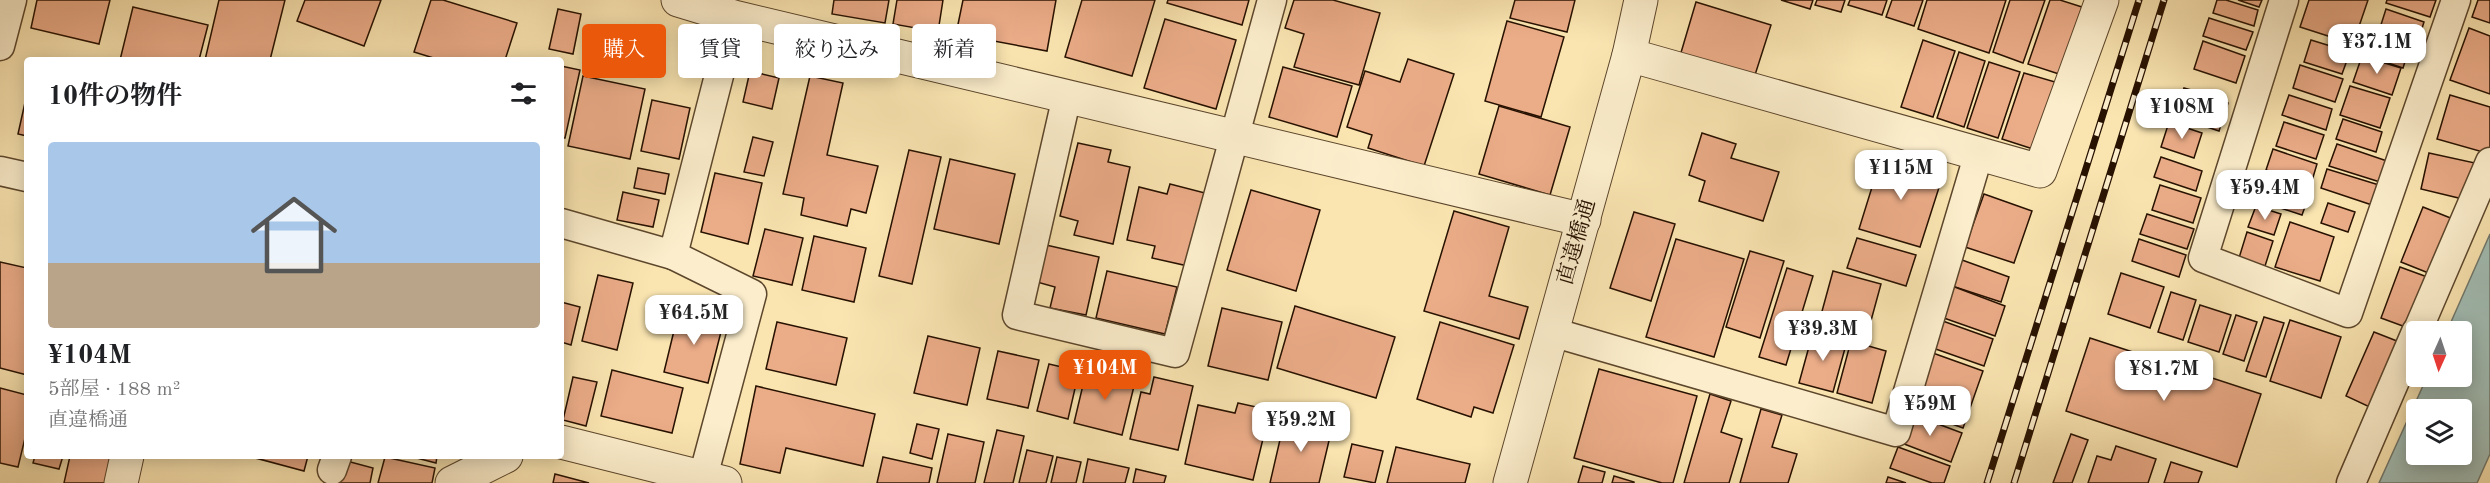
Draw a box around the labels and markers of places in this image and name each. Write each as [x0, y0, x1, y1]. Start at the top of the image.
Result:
pin: ¥37.1M [2328, 24, 2426, 75]
pin: ¥108M [2140, 89, 2224, 140]
pin: ¥115M [1859, 150, 1943, 201]
pin: ¥59.4M [2216, 170, 2314, 221]
pin: ¥64.5M [645, 295, 743, 346]
pin: ¥39.3M [1774, 311, 1872, 362]
pin: ¥104M [1063, 350, 1147, 401]
pin: ¥81.7M [2115, 351, 2213, 402]
pin: ¥59M [1894, 386, 1966, 437]
pin: ¥59.2M [1252, 402, 1350, 453]

